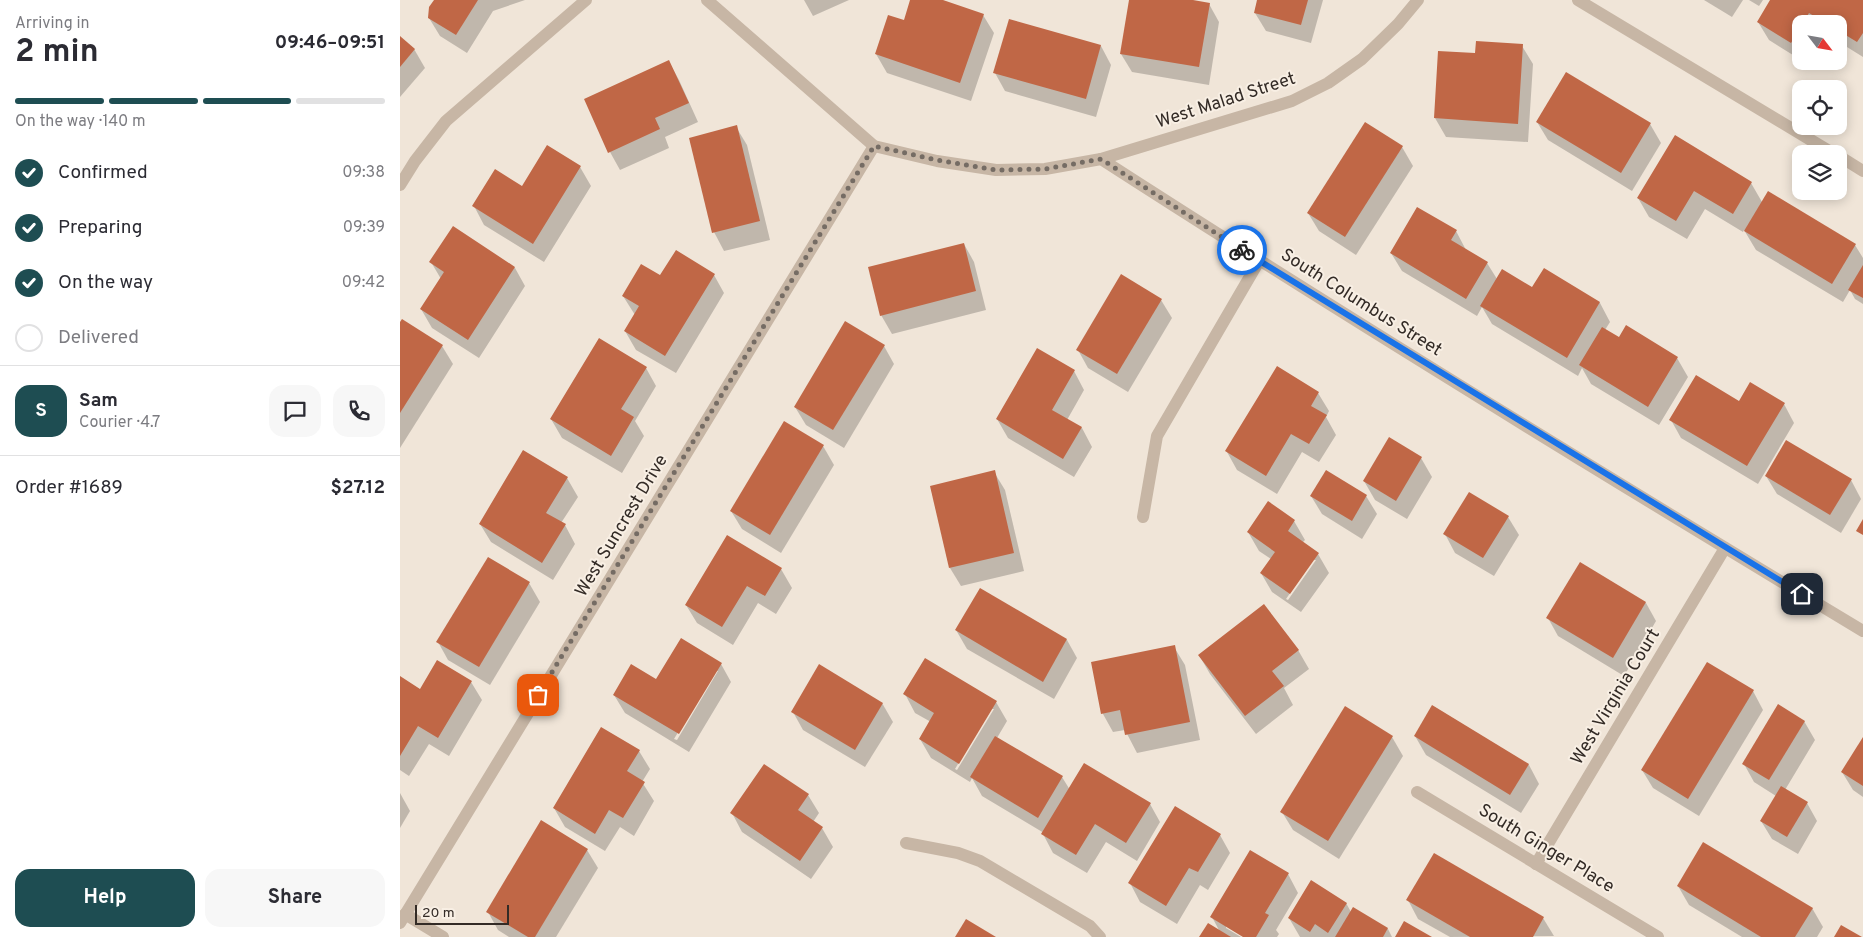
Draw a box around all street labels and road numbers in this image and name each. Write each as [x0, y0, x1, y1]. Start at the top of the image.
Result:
street label: West Malad Street [1153, 68, 1299, 134]
street label: South Columbus Street [1276, 244, 1446, 362]
street label: West Suncrest Drive [570, 451, 674, 601]
street label: West Virginia Court [1566, 625, 1666, 769]
street label: South Ginger Place [1474, 799, 1618, 899]

